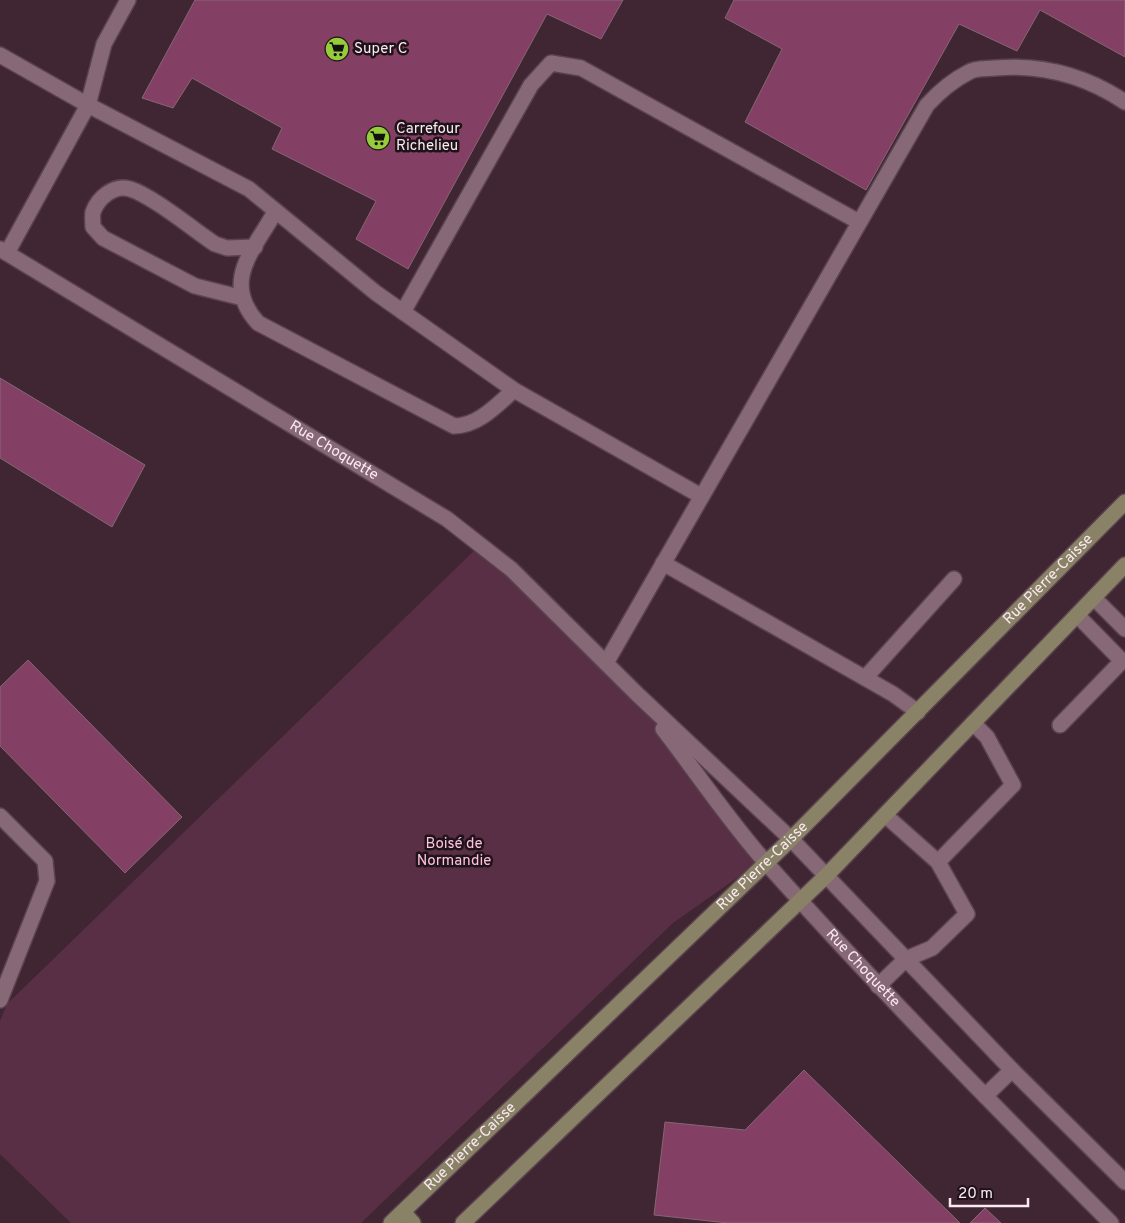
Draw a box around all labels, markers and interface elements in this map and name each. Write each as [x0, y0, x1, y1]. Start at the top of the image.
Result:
supermarket icon: Super C [324, 36, 350, 62]
place label: Super C [354, 40, 408, 59]
place label: Carrefour Richelieu [396, 120, 460, 156]
supermarket icon: Carrefour Richelieu [365, 125, 391, 151]
street label: Rue Choquette [286, 417, 382, 485]
street label: Rue Pierre-Caisse [999, 530, 1097, 629]
street label: Rue Pierre-Caisse [713, 818, 812, 915]
park label: Boisé de Normandie [417, 835, 491, 871]
street label: Rue Choquette [821, 925, 904, 1011]
street label: Rue Pierre-Caisse [420, 1098, 520, 1195]
scale bar [950, 1176, 1028, 1208]
text: 20 m [958, 1185, 993, 1204]

